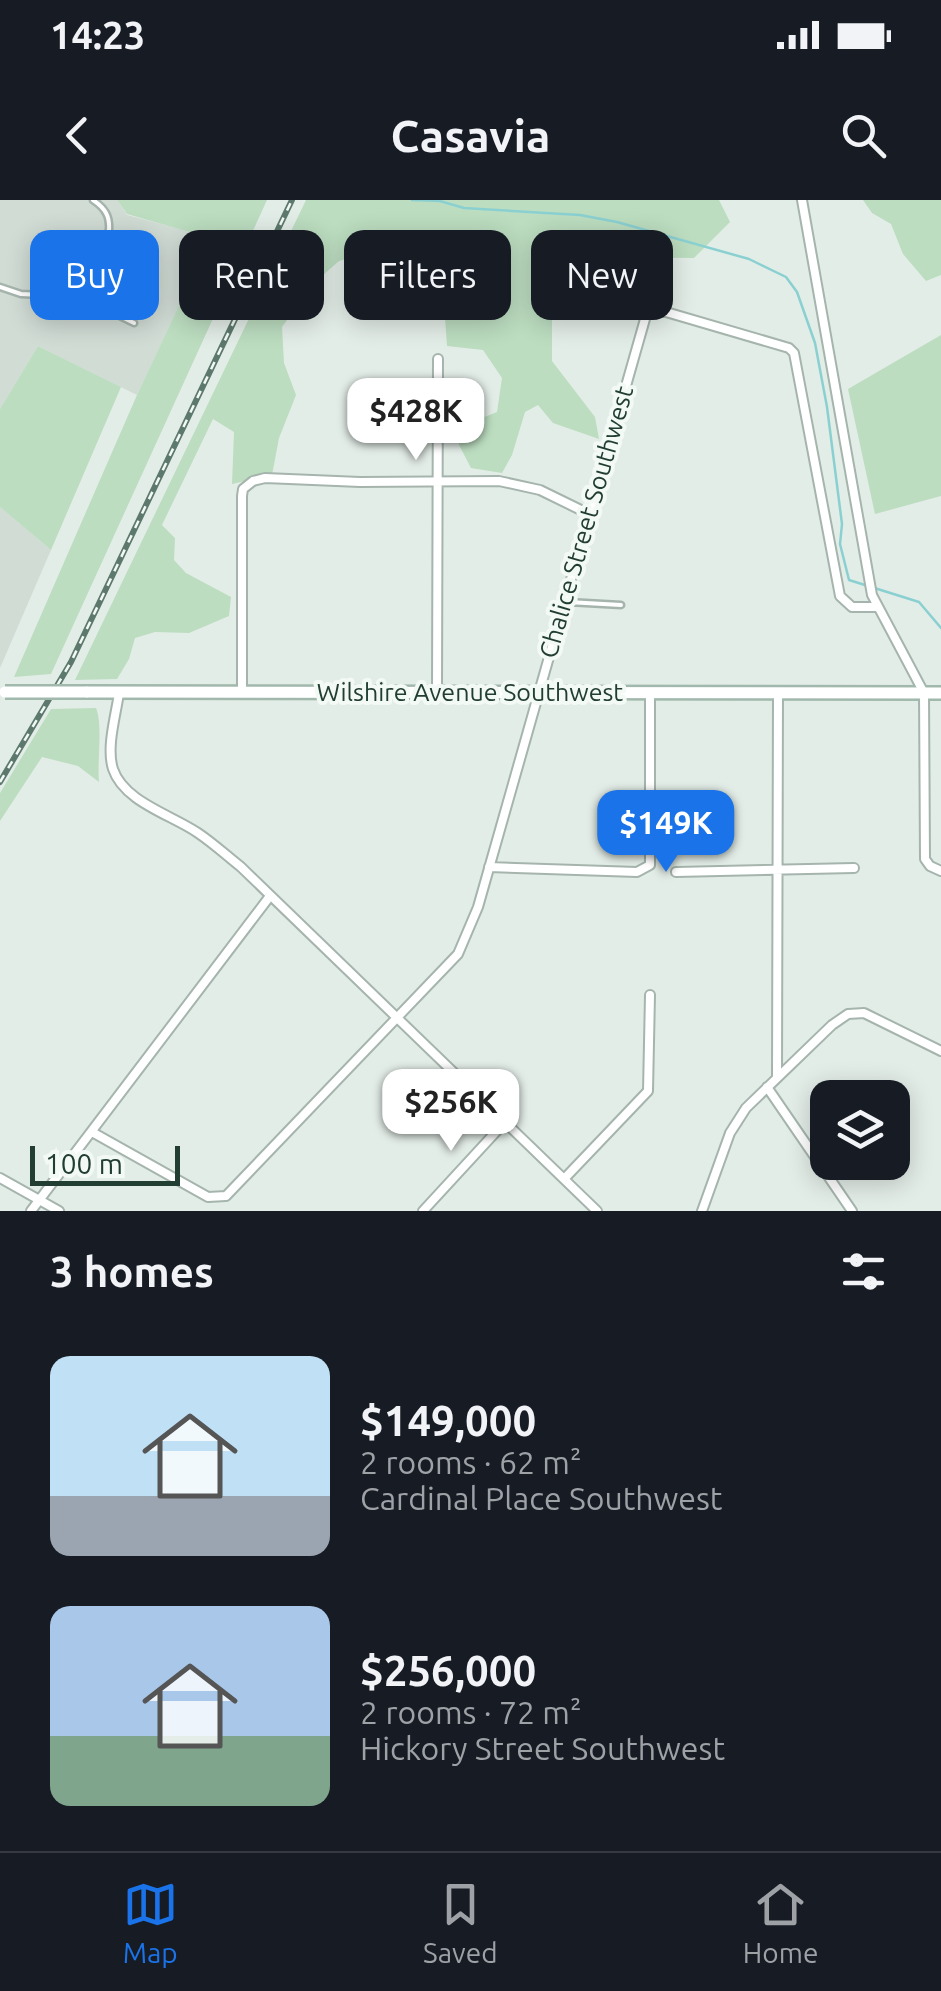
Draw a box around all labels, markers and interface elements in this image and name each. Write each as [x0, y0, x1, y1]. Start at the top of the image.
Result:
text: 14:23 [50, 14, 145, 56]
icon: back [50, 108, 105, 163]
icon: search [836, 108, 891, 163]
text: Casavia [391, 110, 550, 161]
chip: Buy [30, 230, 159, 320]
chip: Rent [179, 230, 324, 320]
chip: Filters [344, 230, 511, 320]
chip: New [531, 230, 673, 320]
pin: $428K [346, 378, 486, 463]
street label: Chalice Street Southwest [534, 383, 638, 661]
text: $428K [369, 392, 463, 428]
street label: Wilshire Avenue Southwest [317, 678, 623, 706]
pin: $149K [596, 790, 736, 875]
text: $149K [619, 804, 713, 840]
pin: $256K [381, 1069, 521, 1154]
map controls [810, 1080, 910, 1180]
button: layers [810, 1080, 910, 1180]
text: $256K [404, 1083, 498, 1119]
scale bar [30, 1141, 180, 1186]
text: 100 m [45, 1148, 123, 1179]
icon: filters [836, 1244, 891, 1299]
text: 3 homes [50, 1248, 214, 1295]
icon: home [130, 1396, 250, 1516]
text: $149,000 [360, 1397, 536, 1444]
text: 2 rooms · 62 m² [360, 1444, 581, 1480]
text: Cardinal Place Southwest [360, 1480, 722, 1516]
icon: home [130, 1646, 250, 1766]
text: $256,000 [360, 1647, 536, 1694]
text: 2 rooms · 72 m² [360, 1694, 581, 1730]
text: Hickory Street Southwest [360, 1730, 725, 1766]
tab: Map [123, 1877, 178, 1968]
tab: Saved [423, 1877, 498, 1968]
tab: Home [743, 1877, 818, 1968]

